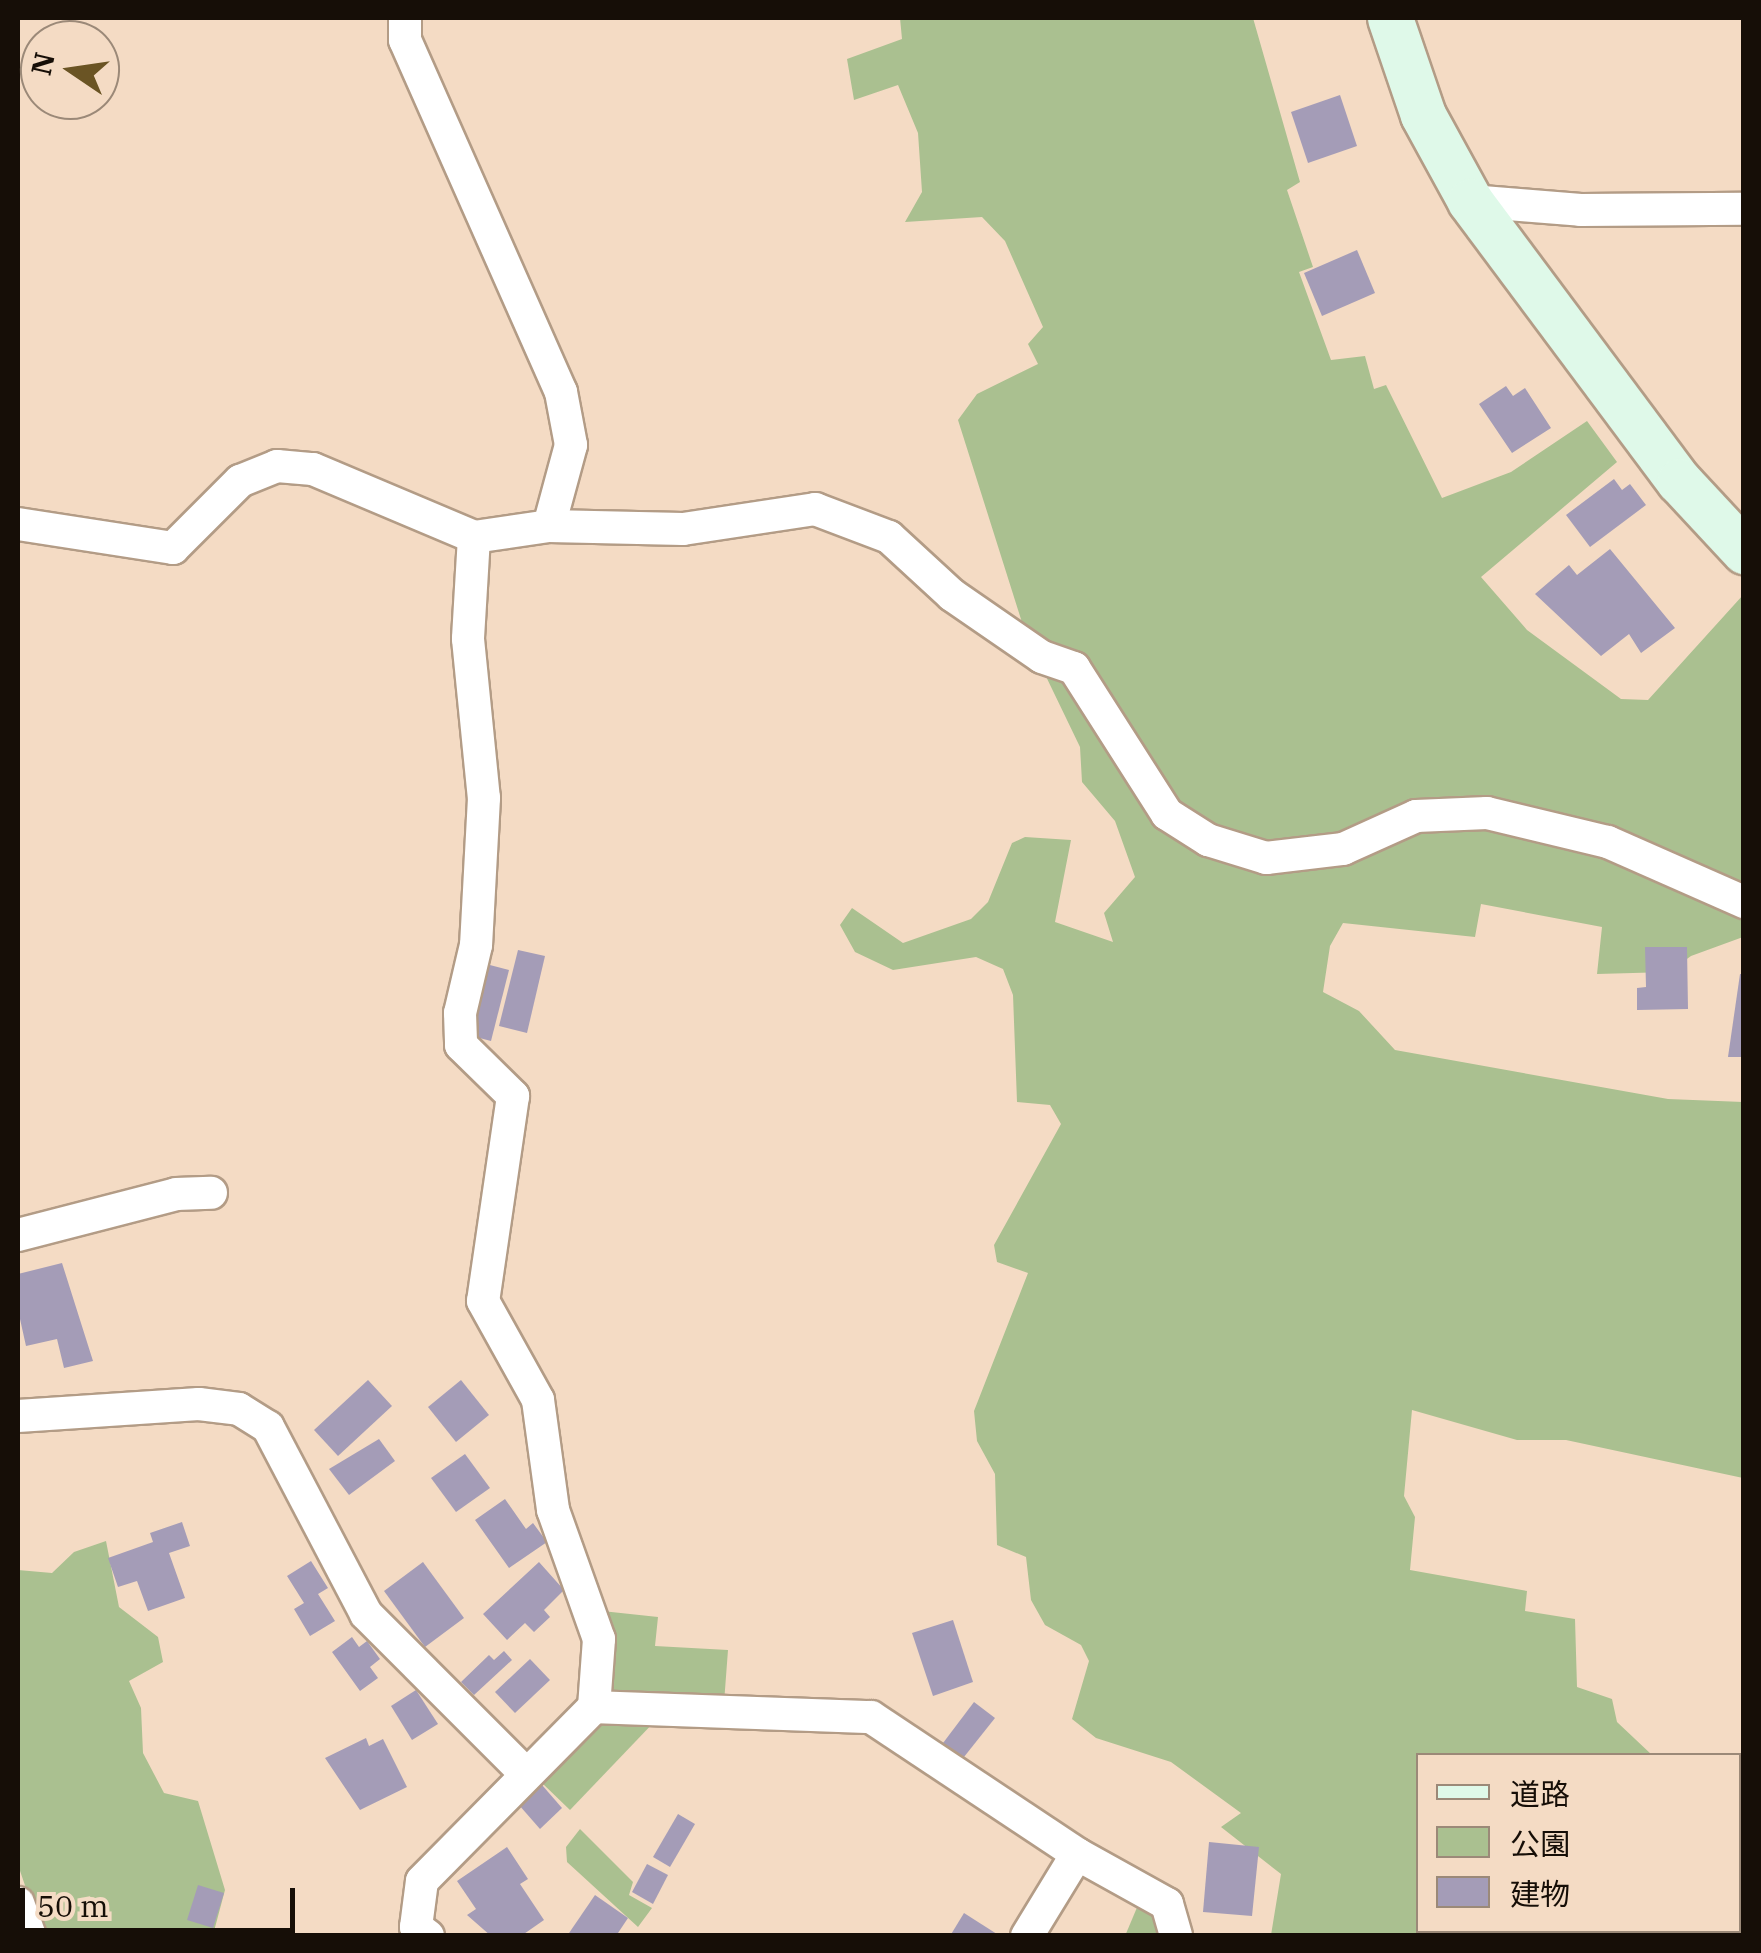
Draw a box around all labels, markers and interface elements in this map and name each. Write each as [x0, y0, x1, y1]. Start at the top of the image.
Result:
north arrow [20, 20, 120, 120]
text: N [22, 49, 63, 79]
legend [1416, 1753, 1741, 1933]
text: 道路 [1510, 1774, 1570, 1813]
text: 公園 [1510, 1824, 1570, 1863]
scale bar [25, 1868, 300, 1930]
text: 建物 [1510, 1874, 1570, 1913]
text: 50 m [37, 1886, 109, 1925]

